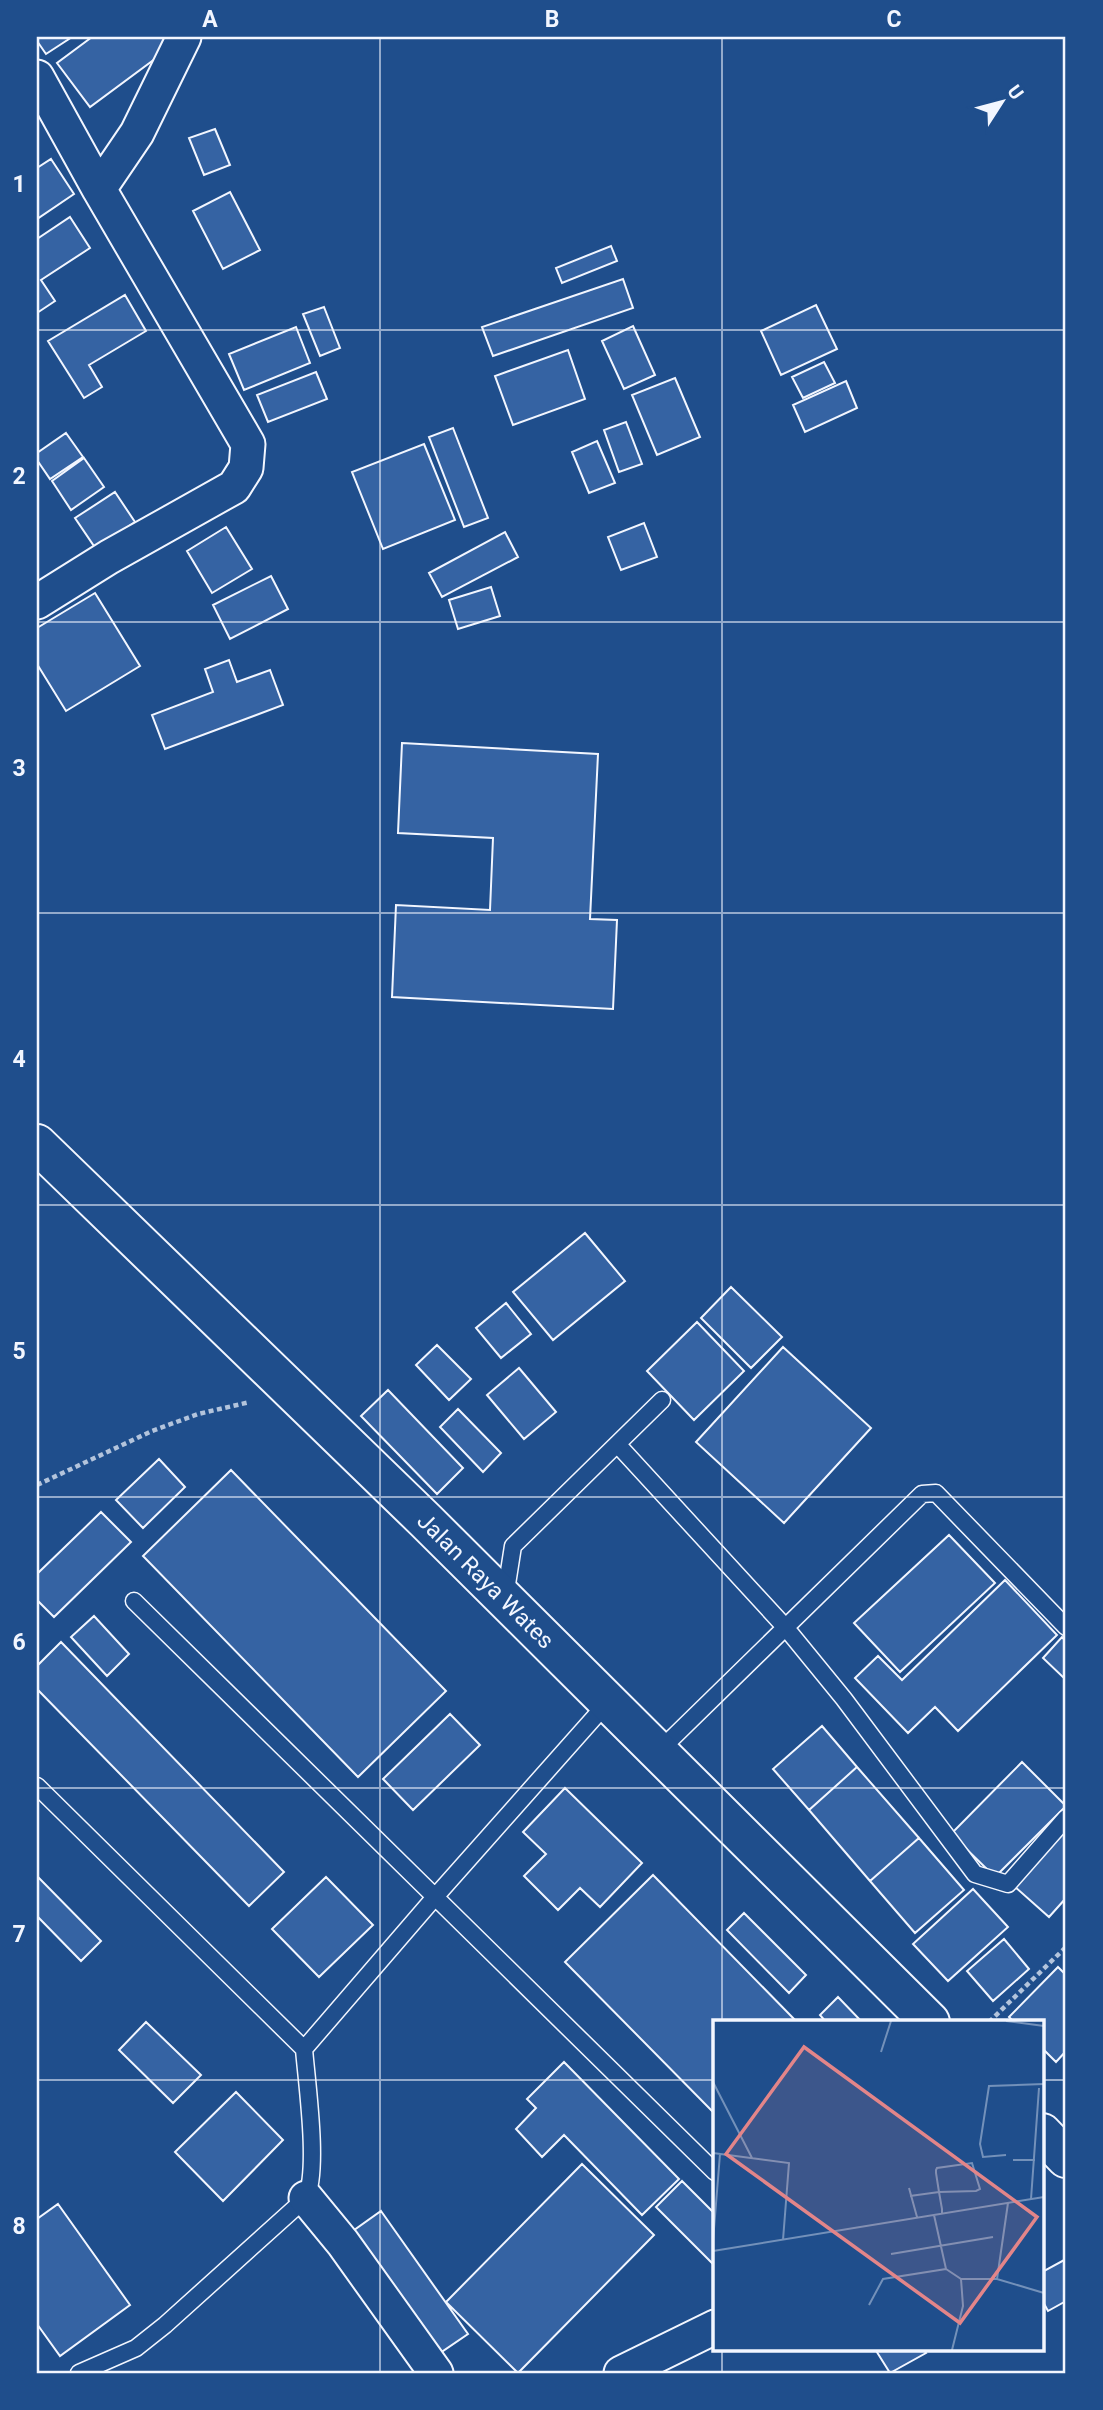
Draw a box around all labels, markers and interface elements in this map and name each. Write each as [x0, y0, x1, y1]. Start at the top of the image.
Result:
text: A [202, 6, 218, 33]
text: B [545, 6, 559, 33]
text: C [886, 6, 902, 33]
north arrow [967, 66, 1036, 136]
text: U [1002, 80, 1028, 104]
text: 1 [12, 171, 26, 198]
text: 2 [12, 463, 26, 490]
text: 3 [12, 755, 26, 782]
text: 4 [12, 1046, 26, 1073]
text: 5 [12, 1338, 26, 1365]
street label: Jalan Raya Wates [412, 1507, 559, 1654]
text: 6 [12, 1629, 26, 1656]
text: 7 [12, 1921, 26, 1948]
inset map [713, 2020, 1044, 2350]
text: 8 [12, 2213, 26, 2240]

